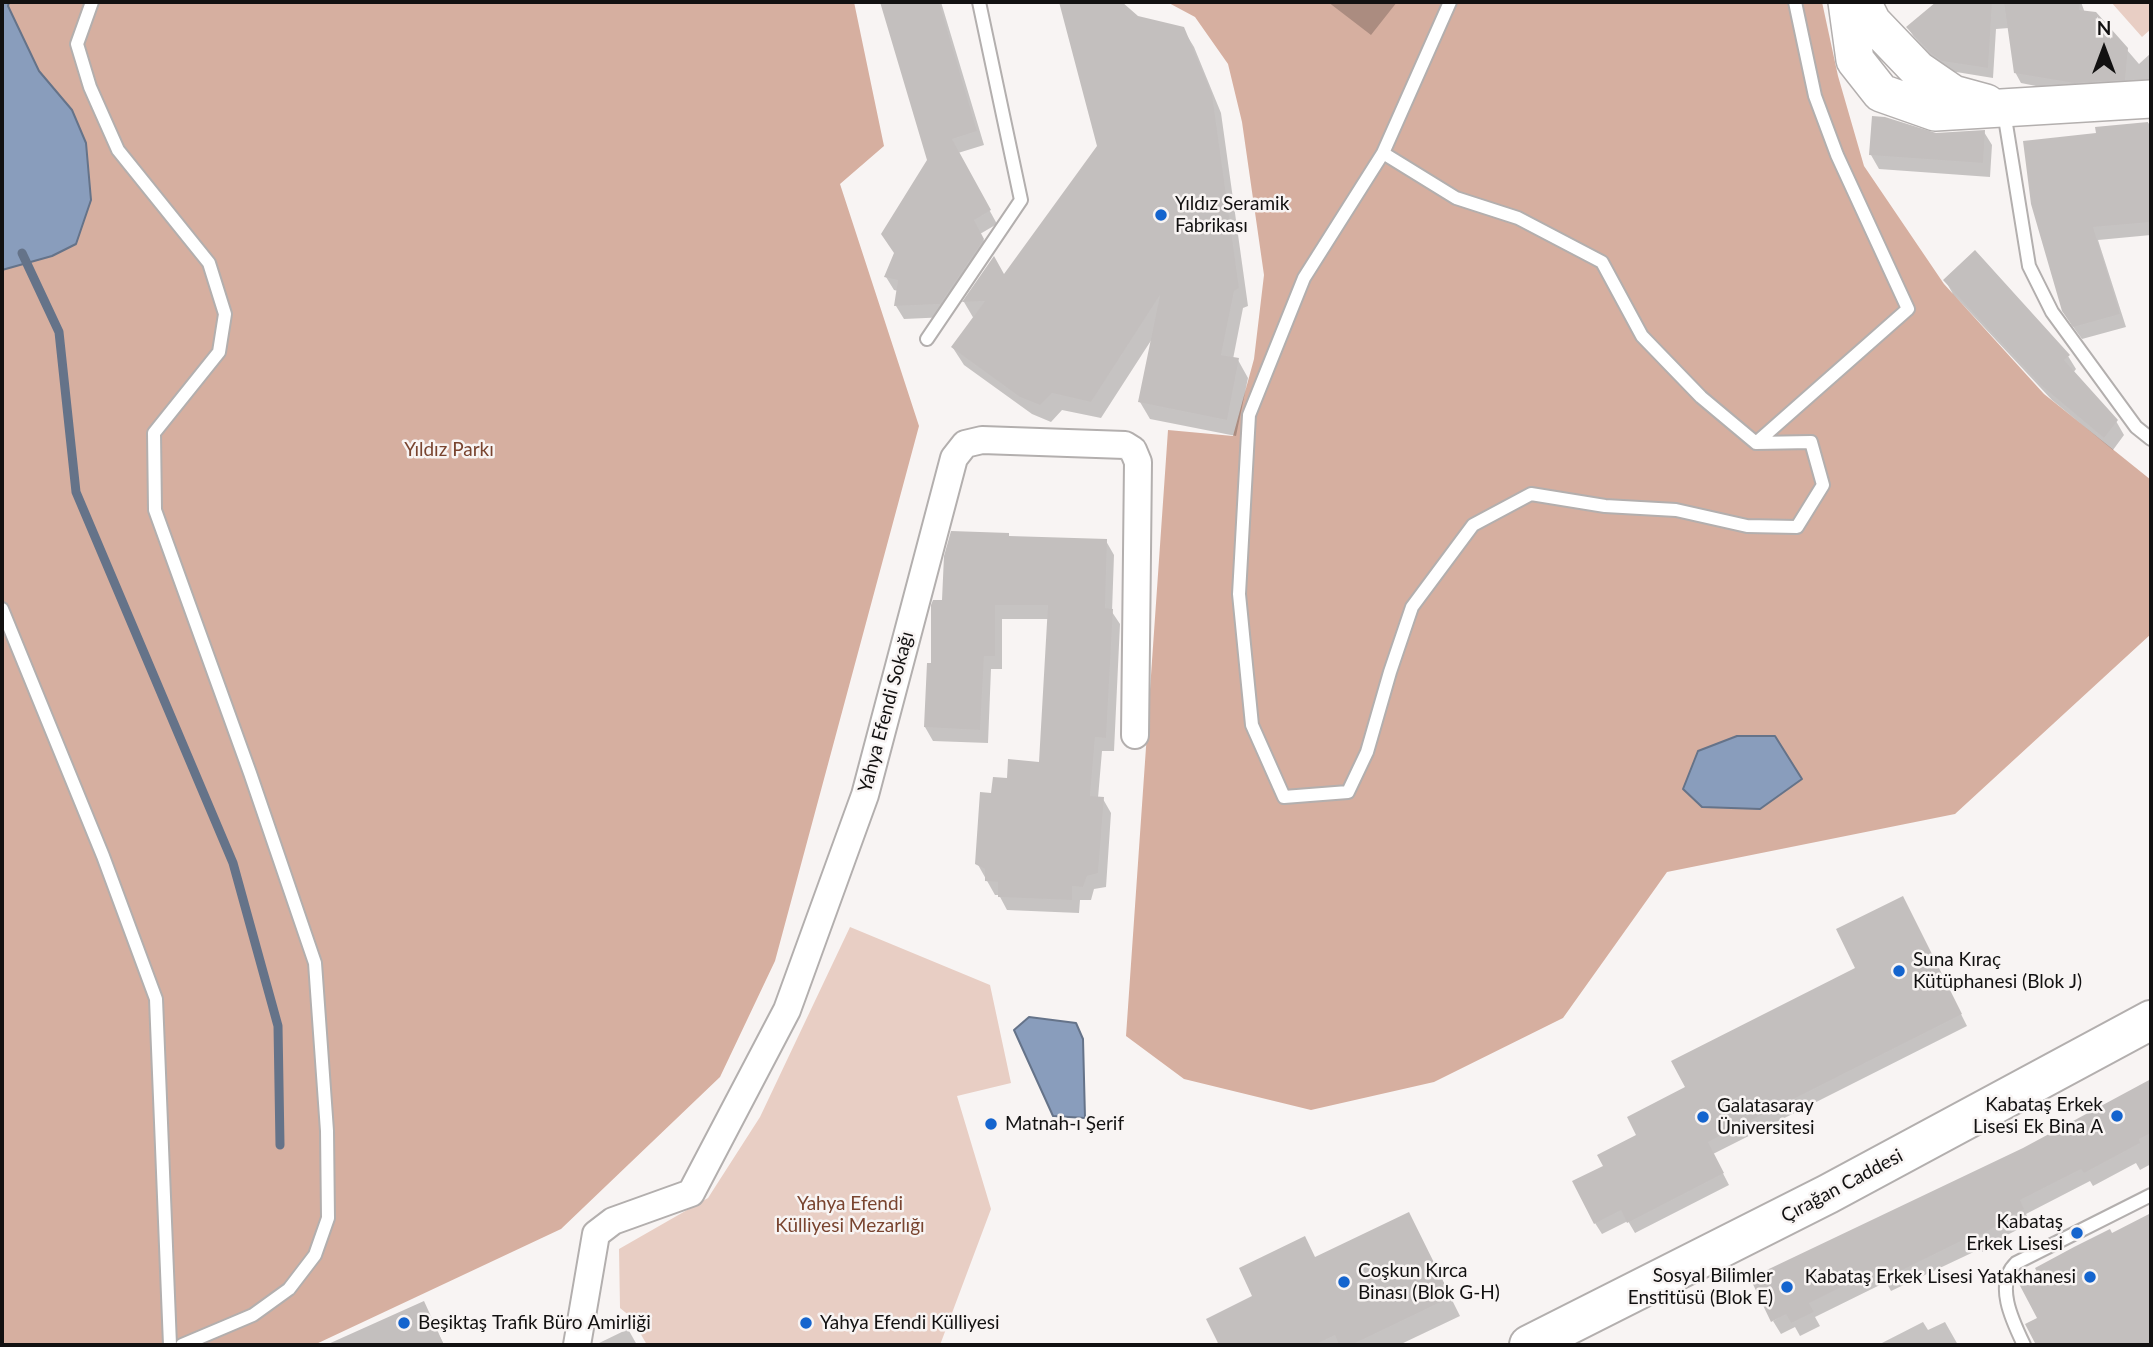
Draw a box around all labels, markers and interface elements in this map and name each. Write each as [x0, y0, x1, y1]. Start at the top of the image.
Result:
north arrow [2069, 14, 2139, 84]
text: N [2097, 16, 2111, 39]
place label: Yıldız Seramik Fabrikası [1175, 193, 1289, 237]
marker: Yıldız Seramik Fabrikası [1153, 207, 1169, 223]
park label: Yıldız Parkı [404, 439, 494, 461]
street label: Yahya Efendi Sokağı [854, 629, 918, 795]
place label: Suna Kıraç Kütüphanesi (Blok J) [1913, 949, 2082, 993]
marker: Suna Kıraç Kütüphanesi (Blok J) [1891, 963, 1907, 979]
place label: Kabataş Erkek Lisesi Ek Bina A [1973, 1094, 2103, 1138]
place label: Galatasaray Üniversitesi [1717, 1095, 1815, 1139]
marker: Kabataş Erkek Lisesi Ek Bina A [2109, 1108, 2125, 1124]
marker: Galatasaray Üniversitesi [1695, 1109, 1711, 1125]
place label: Matnah-ı Şerif [1005, 1113, 1124, 1135]
marker: Matnah-ı Şerif [983, 1116, 999, 1132]
street label: Çırağan Caddesi [1777, 1144, 1907, 1228]
park label: Yahya Efendi Külliyesi Mezarlığı [775, 1193, 925, 1237]
place label: Kabataş Erkek Lisesi [1966, 1211, 2063, 1255]
marker: Kabataş Erkek Lisesi [2069, 1225, 2085, 1241]
place label: Coşkun Kırca Binası (Blok G-H) [1358, 1260, 1500, 1304]
place label: Sosyal Bilimler Enstitüsü (Blok E) [1628, 1265, 1773, 1309]
place label: Kabataş Erkek Lisesi Yatakhanesi [1805, 1266, 2076, 1288]
marker: Kabataş Erkek Lisesi Yatakhanesi [2082, 1269, 2098, 1285]
marker: Coşkun Kırca Binası (Blok G-H) [1336, 1274, 1352, 1290]
marker: Sosyal Bilimler Enstitüsü (Blok E) [1779, 1279, 1795, 1295]
place label: Beşiktaş Trafik Büro Amirliği [418, 1312, 651, 1334]
place label: Yahya Efendi Külliyesi [820, 1312, 1000, 1334]
marker: Beşiktaş Trafik Büro Amirliği [396, 1315, 412, 1331]
marker: Yahya Efendi Külliyesi [798, 1315, 814, 1331]

